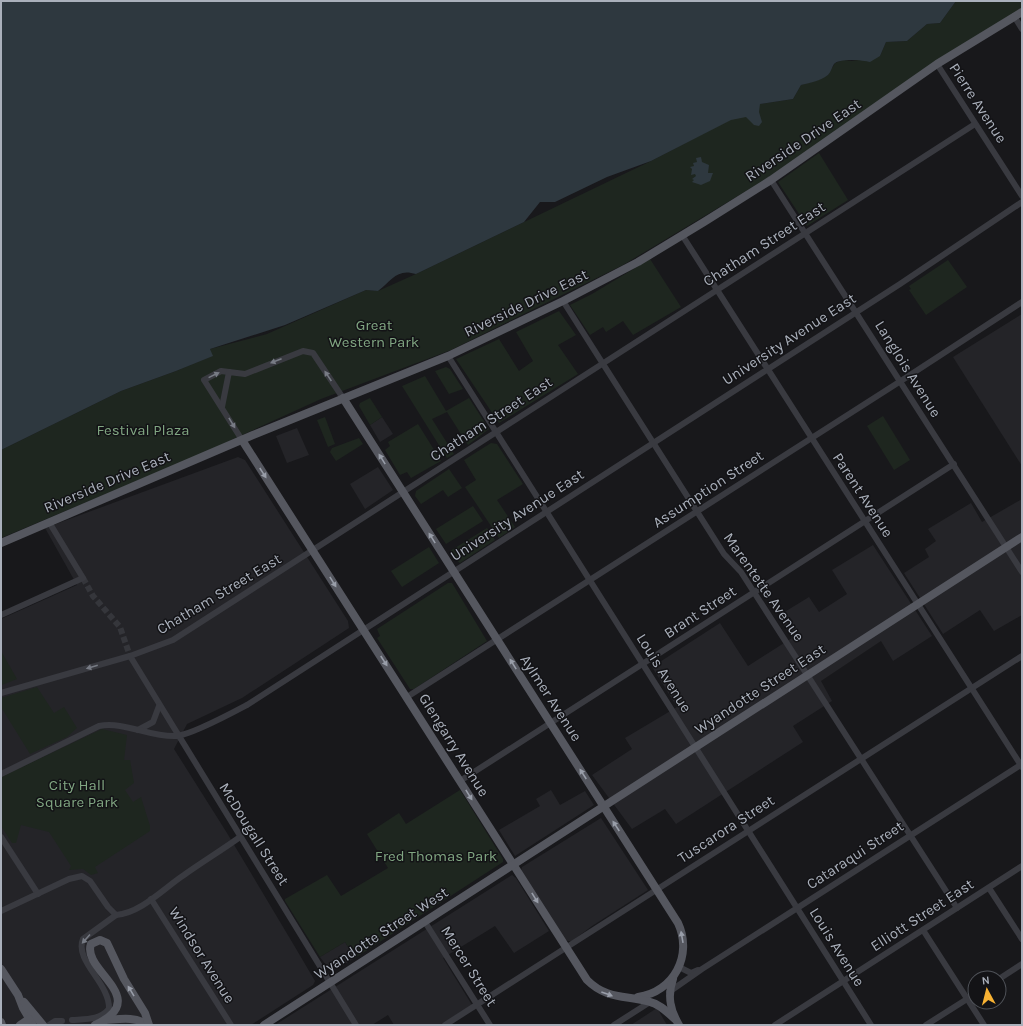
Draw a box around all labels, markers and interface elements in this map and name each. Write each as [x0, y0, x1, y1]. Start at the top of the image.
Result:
street label: Pierre Avenue [945, 60, 1011, 146]
street label: Riverside Drive East [742, 94, 865, 185]
street label: Chatham Street East [700, 198, 829, 290]
street label: Riverside Drive East [461, 265, 591, 341]
street label: University Avenue East [719, 289, 859, 389]
park label: Great Western Park [329, 316, 419, 351]
street label: Langlois Avenue [871, 317, 945, 421]
one-way arrow [270, 359, 282, 365]
one-way arrow [324, 370, 332, 381]
one-way arrow [208, 372, 219, 378]
street label: Chatham Street East [427, 373, 556, 465]
one-way arrow [228, 418, 235, 429]
park label: Festival Plaza [97, 421, 189, 439]
street label: Assumption Street [649, 446, 767, 532]
street label: Riverside Drive East [41, 447, 173, 517]
street label: Parent Avenue [829, 449, 897, 541]
one-way arrow [378, 454, 386, 464]
street label: University Avenue East [447, 465, 587, 565]
one-way arrow [259, 468, 267, 478]
street label: Marentette Avenue [720, 529, 808, 645]
one-way arrow [429, 532, 436, 544]
street label: Chatham Street East [154, 550, 285, 638]
one-way arrow [330, 576, 337, 588]
street label: Brant Street [661, 582, 740, 642]
street label: Louis Avenue [633, 630, 695, 716]
street label: Wyandotte Street East [691, 640, 829, 738]
street label: Aylmer Avenue [516, 651, 586, 745]
one-way arrow [380, 656, 388, 666]
one-way arrow [509, 659, 517, 669]
one-way arrow [86, 664, 98, 670]
street label: Glengarry Avenue [415, 690, 493, 800]
one-way arrow [579, 769, 587, 779]
park label: City Hall Square Park [36, 776, 118, 811]
street label: McDougall Street [215, 779, 293, 889]
one-way arrow [465, 789, 473, 800]
street label: Tuscarora Street [674, 791, 778, 867]
street label: Cataraqui Street [803, 817, 907, 893]
one-way arrow [612, 821, 620, 831]
park label: Fred Thomas Park [375, 847, 497, 865]
street label: Elliott Street East [867, 875, 977, 955]
street label: Wyandotte Street West [311, 883, 452, 983]
one-way arrow [531, 892, 538, 904]
street label: Windsor Avenue [165, 903, 239, 1007]
street label: Louis Avenue [806, 904, 868, 990]
street label: Mercer Street [437, 922, 501, 1010]
one-way arrow [679, 931, 685, 943]
one-way arrow [81, 934, 90, 944]
north arrow [967, 970, 1007, 1010]
text: N [981, 974, 991, 988]
one-way arrow [127, 985, 135, 996]
one-way arrow [602, 991, 614, 997]

